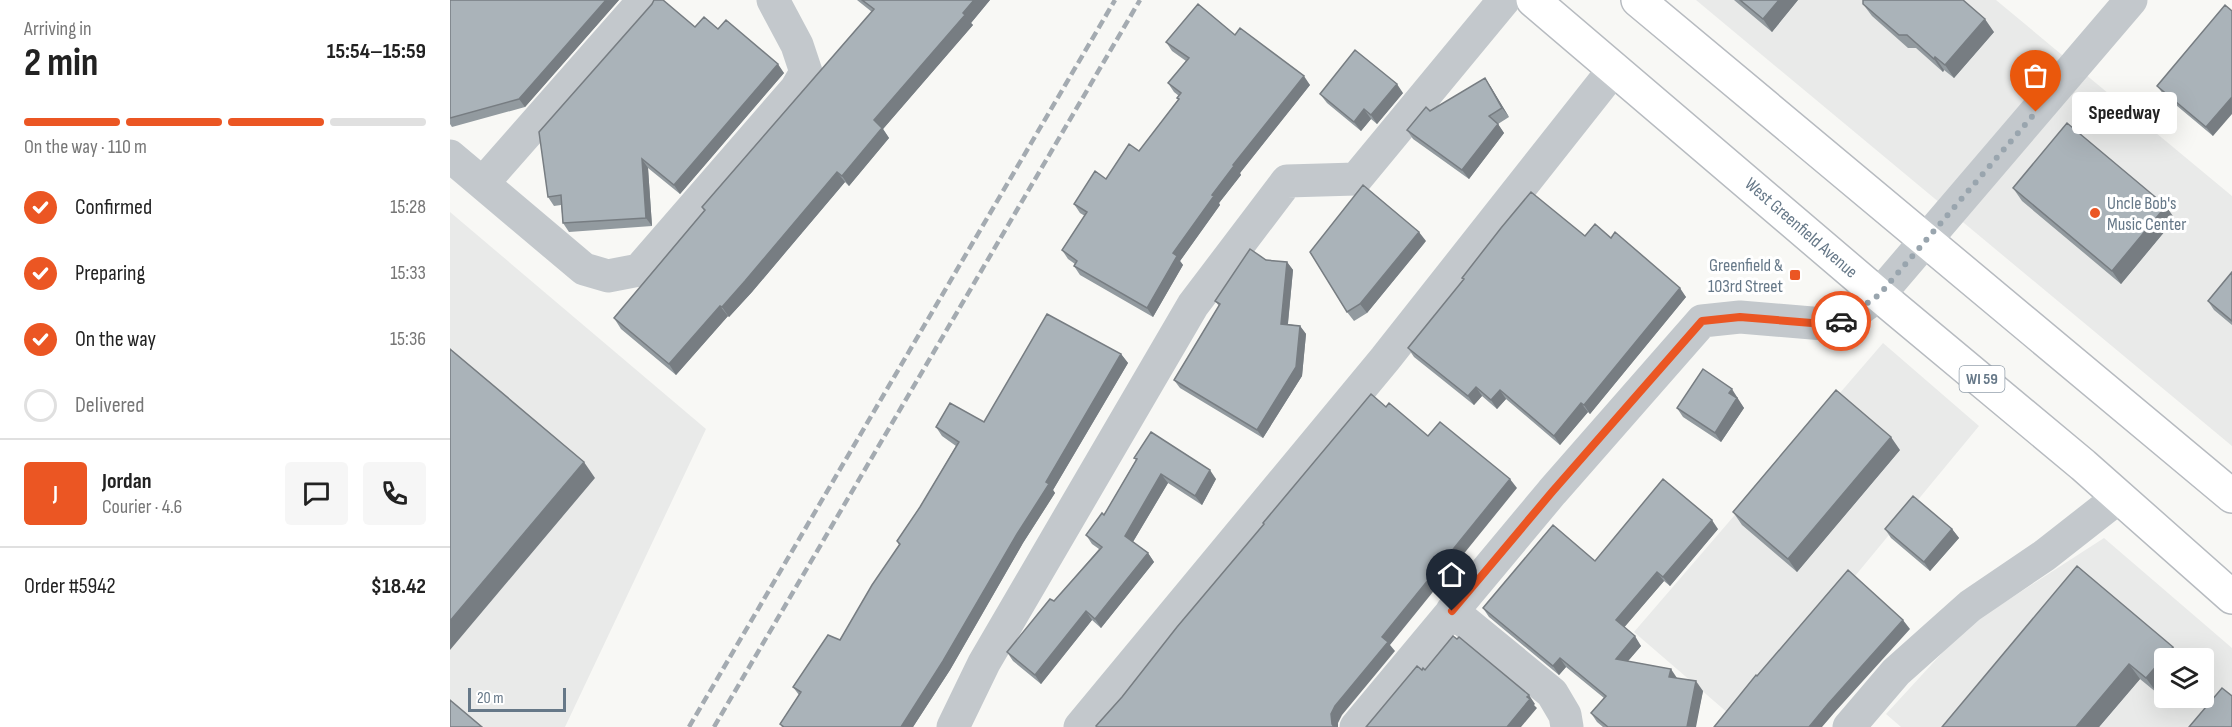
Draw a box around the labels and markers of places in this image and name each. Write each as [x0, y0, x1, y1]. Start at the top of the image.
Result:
pin [2010, 50, 2061, 112]
callout: Speedway [2072, 91, 2177, 133]
place label: Uncle Bob's Music Center [2107, 193, 2186, 235]
marker: Uncle Bob's Music Center [2088, 206, 2102, 220]
place label: Greenfield & 103rd Street [1708, 255, 1783, 297]
marker: Greenfield & 103rd Street [1788, 268, 1802, 282]
pin [1426, 549, 1477, 611]

